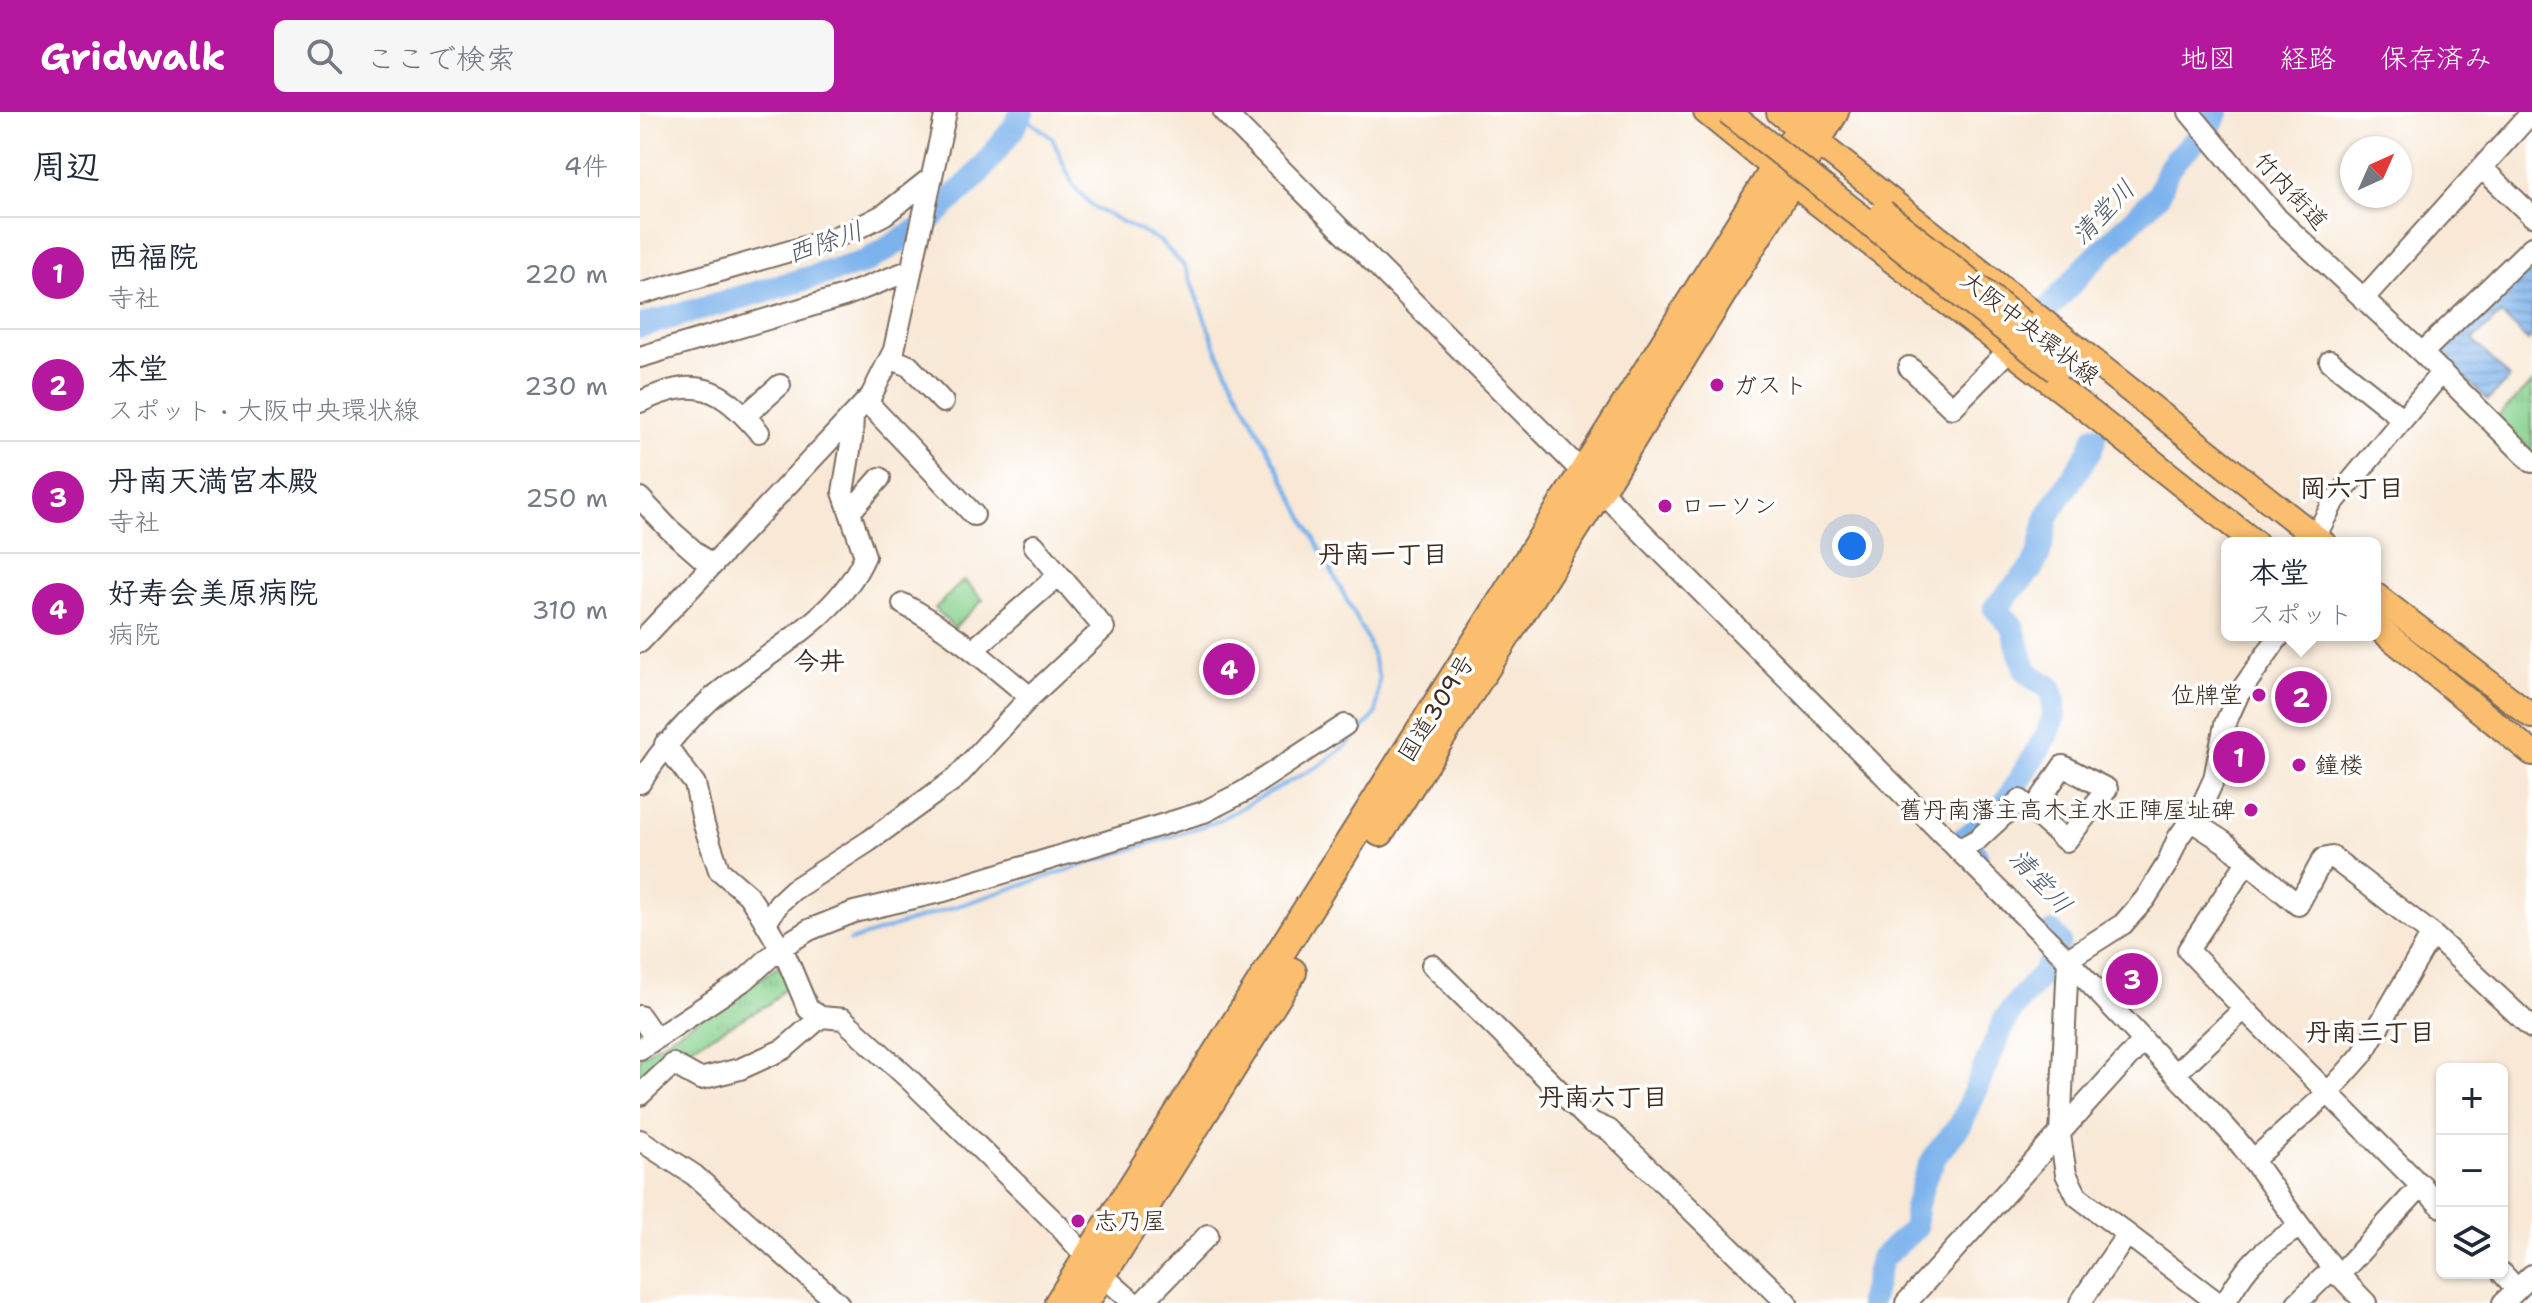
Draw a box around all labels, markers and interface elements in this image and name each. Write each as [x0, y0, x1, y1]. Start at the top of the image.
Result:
search box [274, 20, 834, 92]
text: Gridwalk [40, 31, 226, 82]
icon: search [302, 34, 346, 78]
text: ここで検索 [366, 38, 516, 79]
text: 地図 [2180, 39, 2236, 77]
text: 経路 [2280, 39, 2336, 77]
text: 保存済み [2380, 39, 2492, 77]
north arrow [2340, 136, 2412, 208]
text: 周辺 [32, 143, 100, 189]
street label: 竹内街道 [2247, 145, 2335, 237]
text: 4件 [564, 148, 608, 183]
water label: 清堂川 [2063, 171, 2142, 252]
water label: 西除川 [782, 212, 867, 271]
text: 西福院 [108, 236, 198, 277]
text: 1 [52, 256, 64, 291]
text: 220 m [524, 256, 608, 291]
street label: 大阪中央環状線 [1954, 264, 2106, 392]
text: 寺社 [108, 280, 160, 315]
text: 本堂 [108, 348, 168, 389]
text: 2 [49, 368, 67, 403]
text: 230 m [524, 368, 608, 403]
place label: ガスト [1733, 369, 1807, 401]
marker: ガスト [1708, 376, 1726, 394]
text: スポット · 大阪中央環状線 [108, 392, 419, 427]
text: 丹南天満宮本殿 [108, 460, 318, 501]
district label: 岡六丁目 [2300, 470, 2404, 505]
text: 3 [49, 480, 67, 515]
text: 250 m [525, 480, 608, 515]
place label: ローソン [1681, 490, 1777, 522]
marker: ローソン [1656, 497, 1674, 515]
text: 寺社 [108, 504, 160, 539]
your location [1832, 526, 1872, 566]
district label: 丹南一丁目 [1318, 536, 1448, 571]
popup [2221, 537, 2381, 641]
text: 本堂 [2249, 552, 2309, 593]
text: 好寿会美原病院 [108, 572, 318, 613]
text: 4 [49, 592, 67, 627]
text: 310 m [532, 592, 608, 627]
text: スポット [2249, 596, 2353, 631]
text: 病院 [108, 616, 160, 651]
pin: 4 [1203, 639, 1255, 699]
district label: 今井 [793, 643, 845, 678]
street label: 国道309号 [1390, 648, 1482, 768]
pin: 2 [2275, 667, 2327, 727]
place label: 位牌堂 [2171, 679, 2243, 711]
marker: 位牌堂 [2250, 686, 2268, 704]
pin: 1 [2213, 727, 2265, 787]
place label: 鐘楼 [2315, 749, 2363, 781]
marker: 鐘楼 [2290, 756, 2308, 774]
place label: 舊丹南藩主高木主水正陣屋址碑 [1899, 794, 2235, 826]
marker: 舊丹南藩主高木主水正陣屋址碑 [2242, 801, 2260, 819]
water label: 清堂川 [2002, 840, 2081, 921]
pin: 3 [2106, 949, 2158, 1009]
district label: 丹南三丁目 [2305, 1014, 2435, 1049]
map controls [2436, 1063, 2508, 1279]
button: + [2436, 1063, 2508, 1135]
district label: 丹南六丁目 [1538, 1079, 1668, 1114]
button: − [2436, 1135, 2508, 1207]
place label: 志乃屋 [1094, 1205, 1166, 1237]
button: layers [2436, 1207, 2508, 1279]
marker: 志乃屋 [1069, 1212, 1087, 1230]

